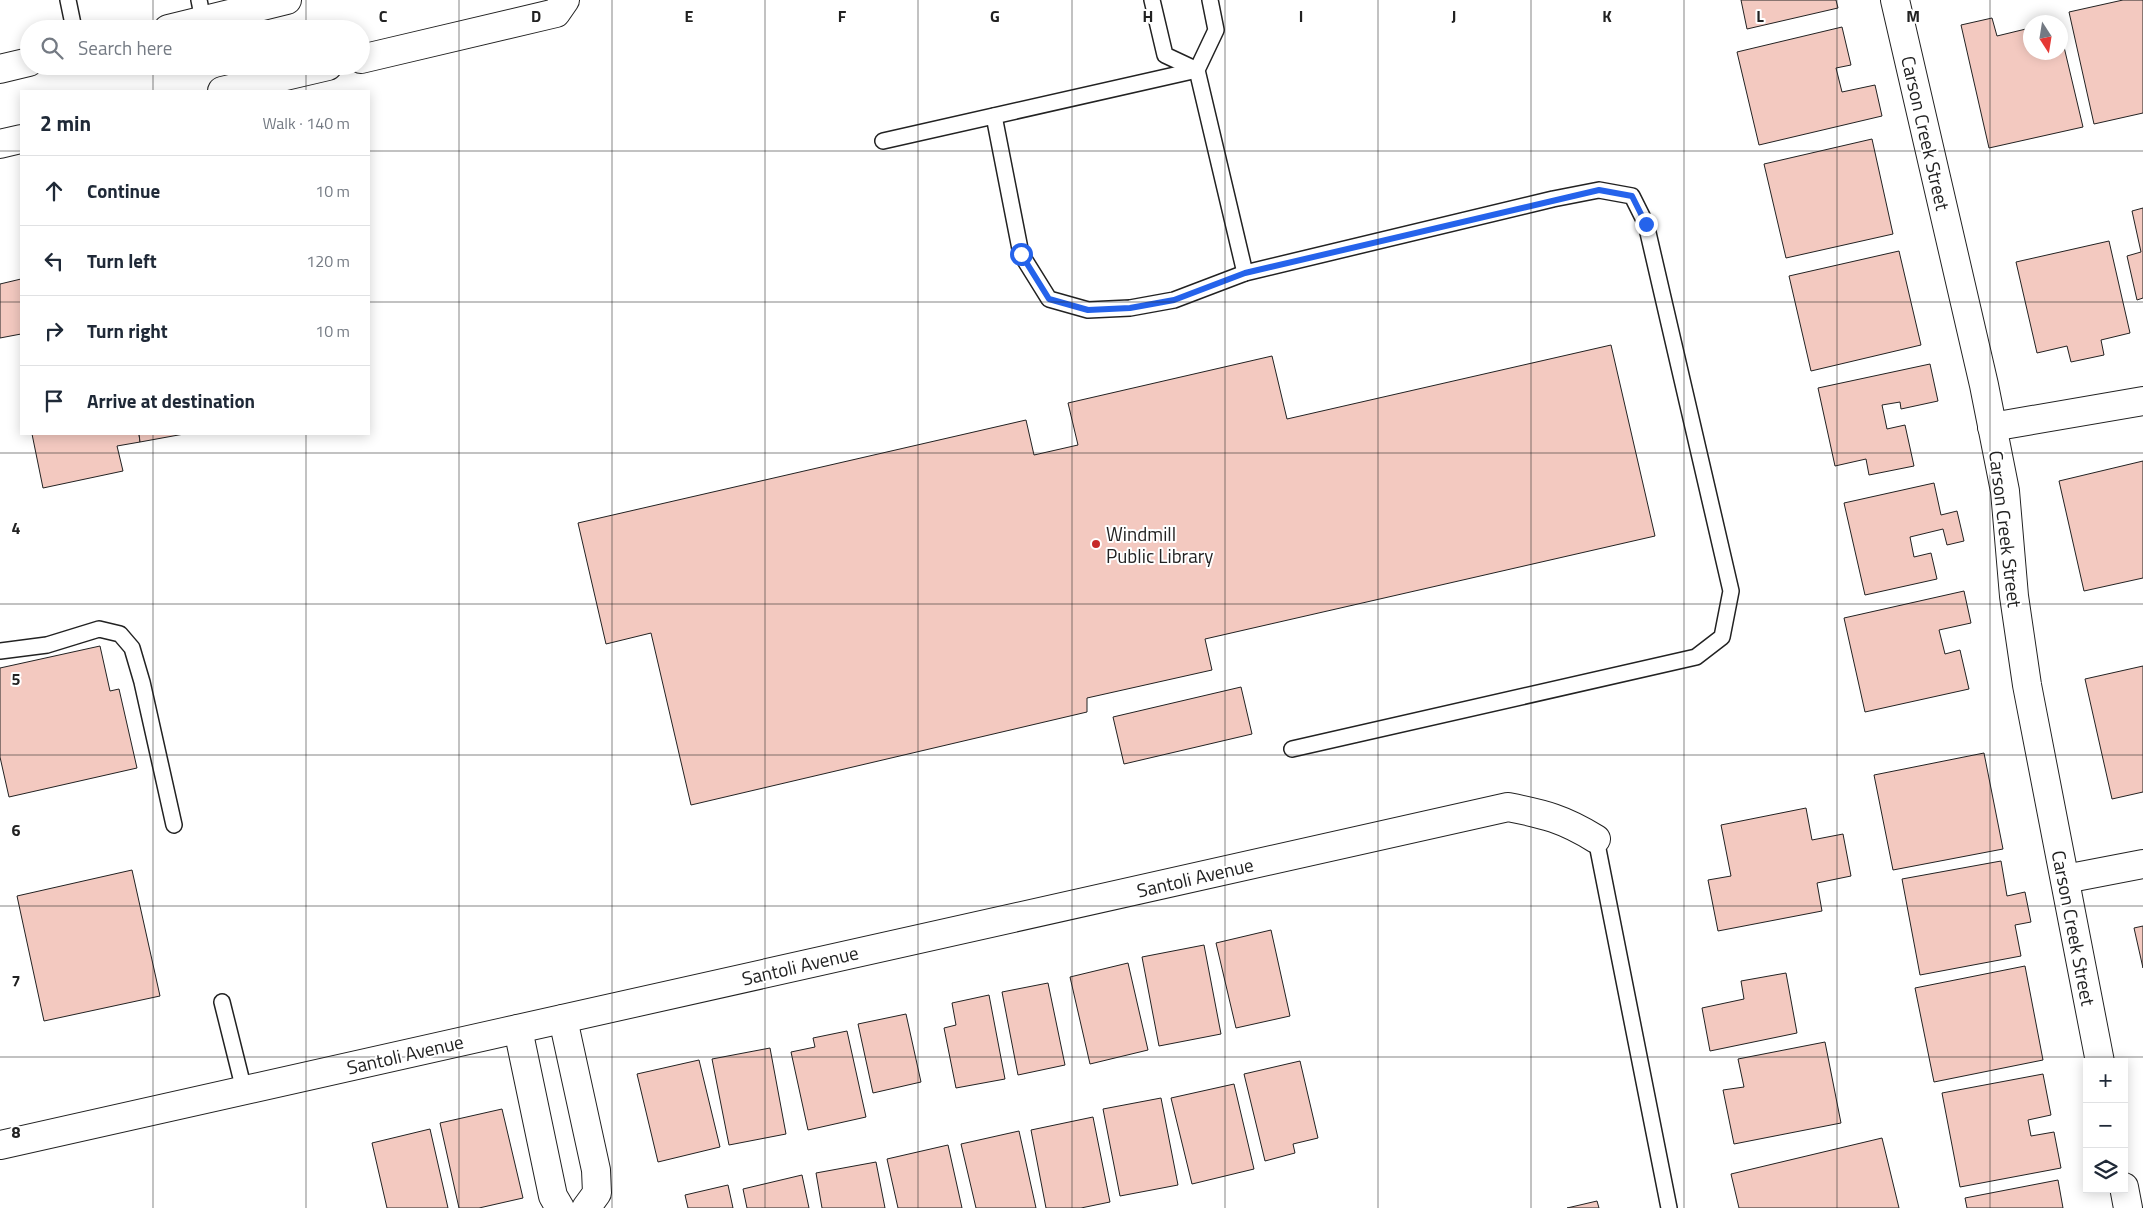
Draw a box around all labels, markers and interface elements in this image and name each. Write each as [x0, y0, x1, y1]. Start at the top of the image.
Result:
text: C [379, 4, 388, 28]
text: D [531, 4, 541, 28]
text: E [685, 4, 694, 28]
text: F [838, 4, 847, 28]
text: G [990, 4, 1000, 28]
text: H [1143, 4, 1153, 28]
text: I [1299, 4, 1303, 28]
text: J [1452, 4, 1456, 28]
text: K [1602, 4, 1612, 28]
text: L [1756, 4, 1764, 28]
text: M [1906, 4, 1920, 28]
north arrow [2023, 15, 2068, 60]
search box [20, 20, 370, 75]
text: Search here [78, 33, 172, 62]
icon: search [38, 34, 66, 62]
street label: Carson Creek Street [1894, 53, 1958, 213]
text: 2 min [40, 107, 91, 139]
text: Walk · 140 m [262, 111, 350, 135]
text: Continue [87, 176, 160, 205]
icon: ahead [40, 177, 68, 205]
text: 10 m [315, 179, 350, 203]
route end [1635, 213, 1658, 236]
route start [1010, 243, 1033, 266]
text: Turn left [87, 246, 157, 275]
icon: left [40, 247, 68, 275]
text: 120 m [306, 249, 350, 273]
text: Turn right [87, 316, 168, 345]
icon: right [40, 317, 68, 345]
text: 10 m [315, 319, 350, 343]
text: Arrive at destination [87, 386, 255, 415]
icon: arrive [40, 387, 68, 415]
street label: Carson Creek Street [1982, 449, 2030, 609]
text: 4 [12, 516, 21, 540]
place label: Windmill Public Library [1106, 519, 1213, 570]
marker: Windmill Public Library [1090, 538, 1102, 550]
text: 5 [12, 667, 21, 691]
text: 6 [12, 818, 21, 842]
street label: Carson Creek Street [2045, 848, 2103, 1009]
street label: Santoli Avenue [1134, 850, 1256, 904]
street label: Santoli Avenue [739, 938, 861, 992]
text: 7 [12, 969, 20, 993]
street label: Santoli Avenue [344, 1027, 466, 1081]
map controls [2083, 1058, 2128, 1193]
button: + [2083, 1058, 2128, 1103]
button: − [2083, 1103, 2128, 1148]
text: 8 [12, 1120, 21, 1144]
button: layers [2083, 1148, 2128, 1193]

